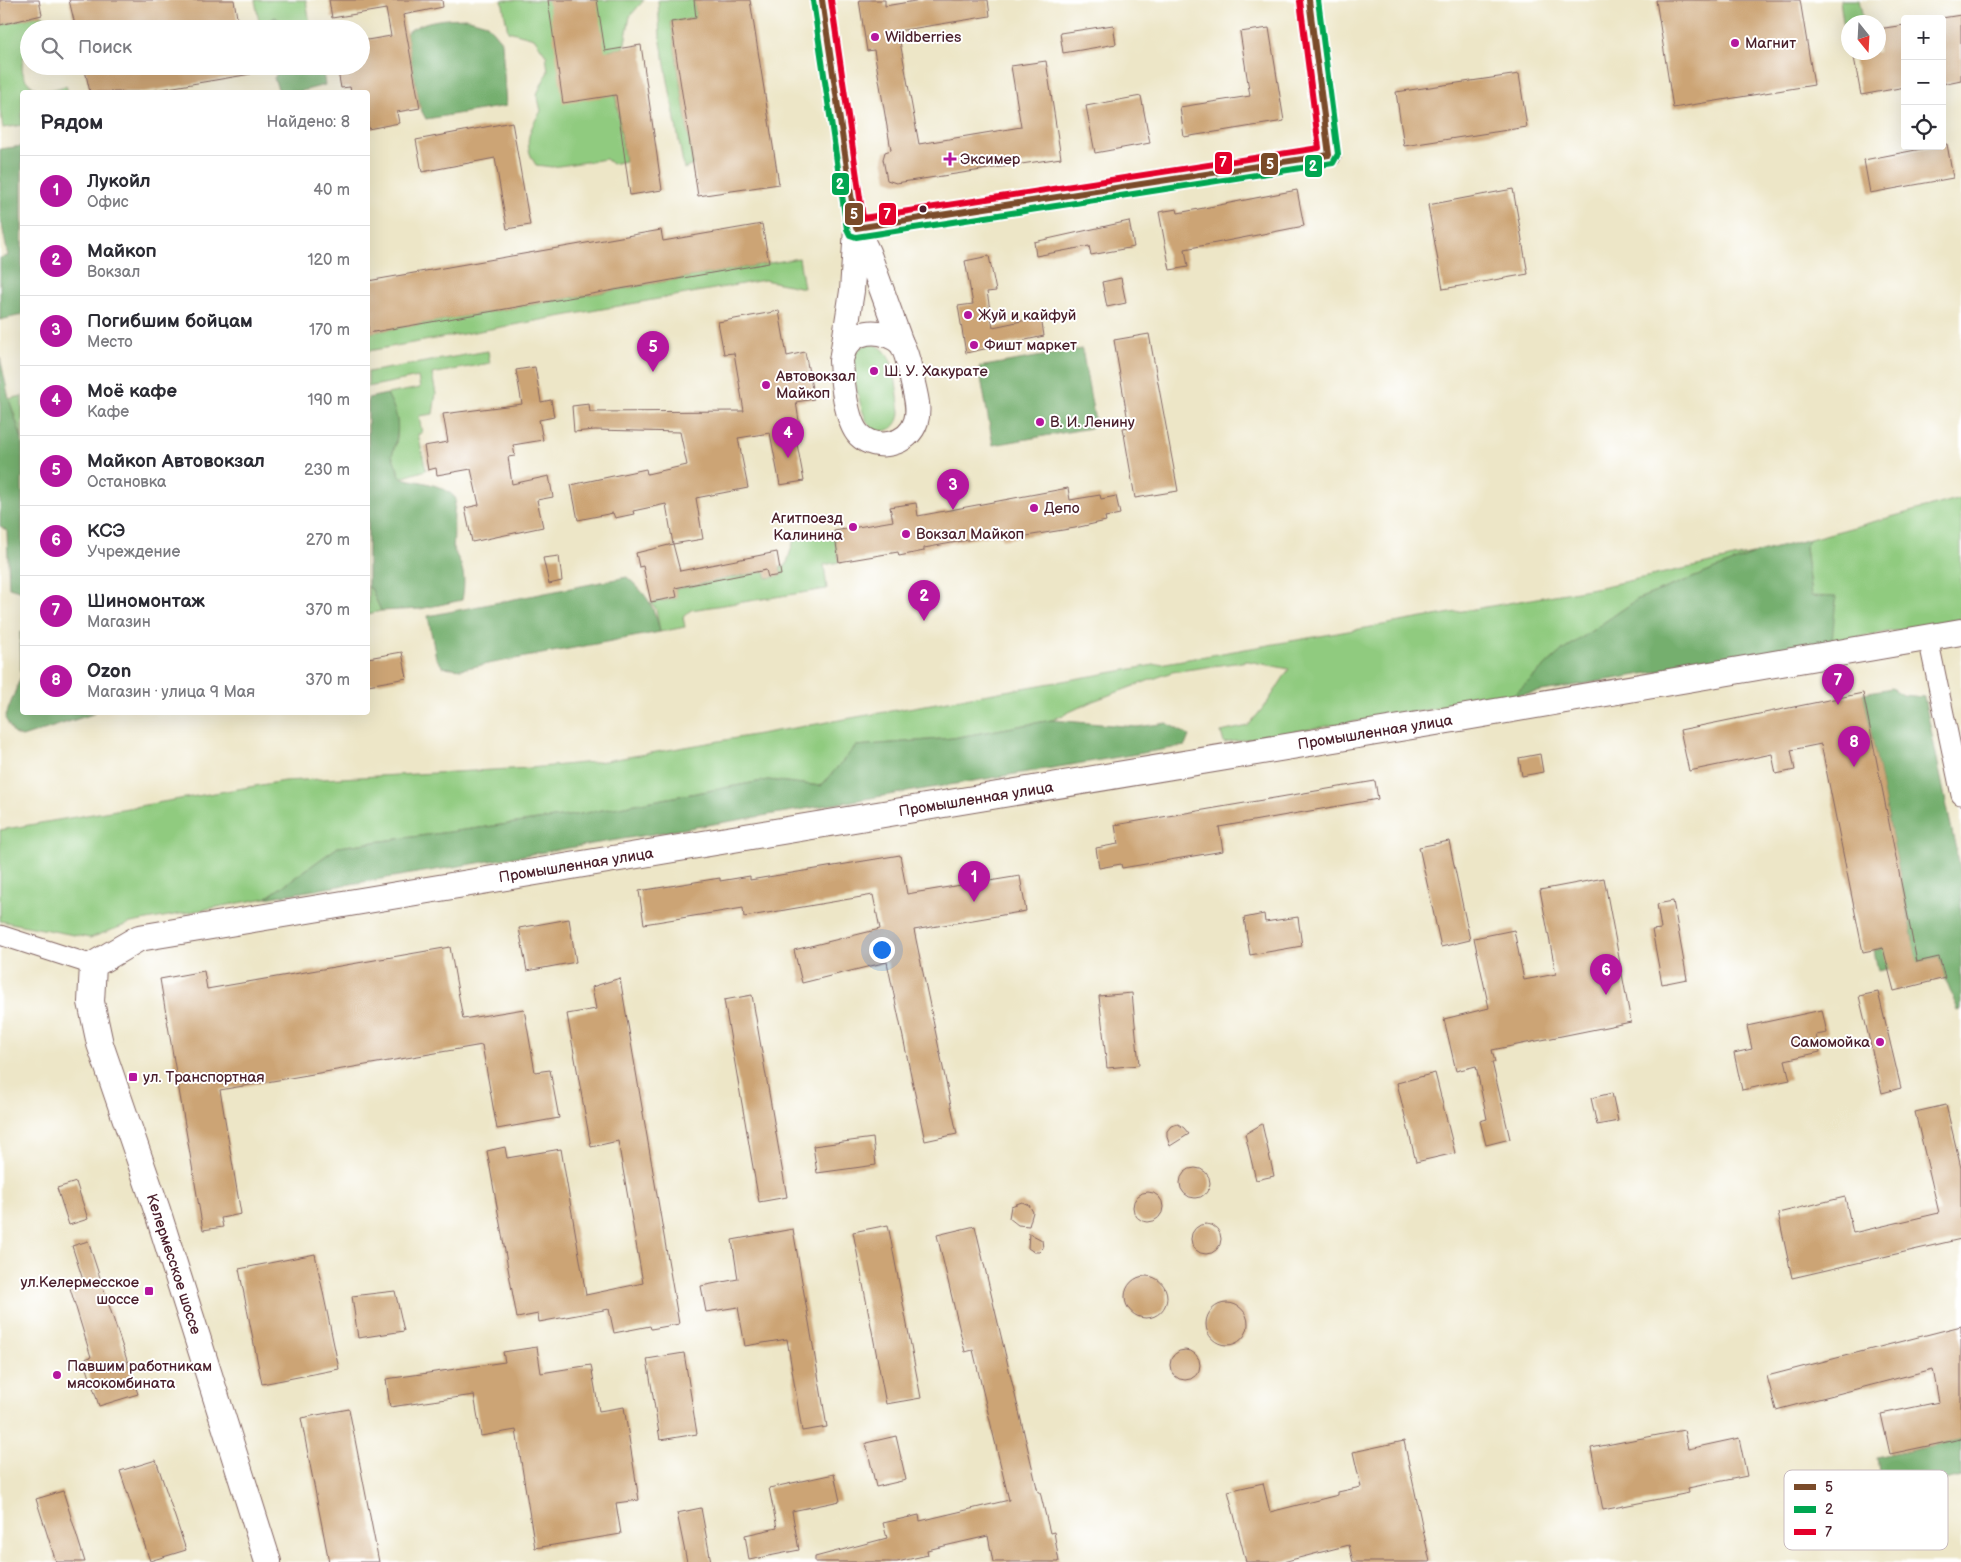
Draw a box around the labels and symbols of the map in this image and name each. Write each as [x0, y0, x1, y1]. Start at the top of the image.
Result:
north arrow [1841, 15, 1886, 60]
place label: Wildberries [885, 28, 962, 47]
marker: Wildberries [869, 31, 881, 43]
place label: Магнит [1745, 34, 1796, 53]
marker: Магнит [1729, 37, 1741, 49]
place label: Эксимер [960, 150, 1021, 169]
line badge: 7 [1214, 151, 1233, 175]
line badge: 5 [1260, 152, 1279, 176]
marker: Эксимер [944, 153, 956, 165]
text: 7 [1219, 154, 1227, 171]
line badge: 2 [1304, 154, 1323, 178]
text: 5 [1266, 156, 1274, 173]
text: 2 [1309, 158, 1318, 175]
line badge: 2 [831, 172, 850, 196]
text: 2 [836, 176, 845, 193]
line badge: 5 [844, 202, 864, 226]
line badge: 7 [878, 202, 897, 226]
unlabelled marker [918, 204, 928, 214]
text: 5 [850, 206, 858, 223]
text: 7 [883, 206, 891, 223]
place label: Жуй и кайфуй [978, 306, 1076, 325]
marker: Жуй и кайфуй [962, 309, 974, 321]
pin: 5 [637, 331, 669, 372]
place label: Фишт маркет [984, 336, 1077, 355]
marker: Фишт маркет [968, 339, 980, 351]
place label: Ш. У. Хакурате [884, 362, 988, 381]
marker: Ш. У. Хакурате [868, 365, 880, 377]
place label: Автовокзал Майкоп [775, 367, 856, 403]
marker: Автовокзал Майкоп [760, 379, 772, 391]
place label: В. И. Ленину [1050, 413, 1135, 432]
marker: В. И. Ленину [1034, 416, 1046, 428]
pin: 4 [772, 417, 804, 458]
pin: 3 [937, 469, 969, 510]
place label: Депо [1044, 499, 1080, 518]
marker: Депо [1028, 502, 1040, 514]
place label: Агитпоезд Калинина [770, 509, 843, 545]
marker: Агитпоезд Калинина [847, 521, 859, 533]
place label: Вокзал Майкоп [916, 525, 1024, 544]
marker: Вокзал Майкоп [900, 528, 912, 540]
pin: 2 [908, 580, 940, 621]
pin: 7 [1822, 664, 1854, 705]
street label: Промышленная улица [1296, 711, 1454, 754]
pin: 8 [1838, 726, 1870, 767]
street label: Промышленная улица [897, 778, 1055, 821]
street label: Промышленная улица [497, 844, 655, 887]
pin: 1 [958, 861, 990, 902]
your location [869, 937, 895, 963]
pin: 6 [1590, 954, 1622, 995]
place label: Самомойка [1790, 1033, 1870, 1052]
marker: Самомойка [1874, 1036, 1886, 1048]
place label: ул. Транспортная [143, 1068, 265, 1087]
marker: ул. Транспортная [127, 1071, 139, 1083]
street label: Келермесское шоссе [142, 1191, 205, 1337]
place label: ул.Келермесское шоссе [20, 1273, 139, 1309]
marker: ул.Келермесское шоссе [143, 1285, 155, 1297]
place label: Павшим работникам мясокомбината [67, 1357, 212, 1393]
marker: Павшим работникам мясокомбината [51, 1369, 63, 1381]
legend [1784, 1470, 1948, 1550]
text: 5 [1825, 1479, 1833, 1496]
text: 2 [1825, 1501, 1834, 1518]
text: 7 [1825, 1524, 1832, 1541]

